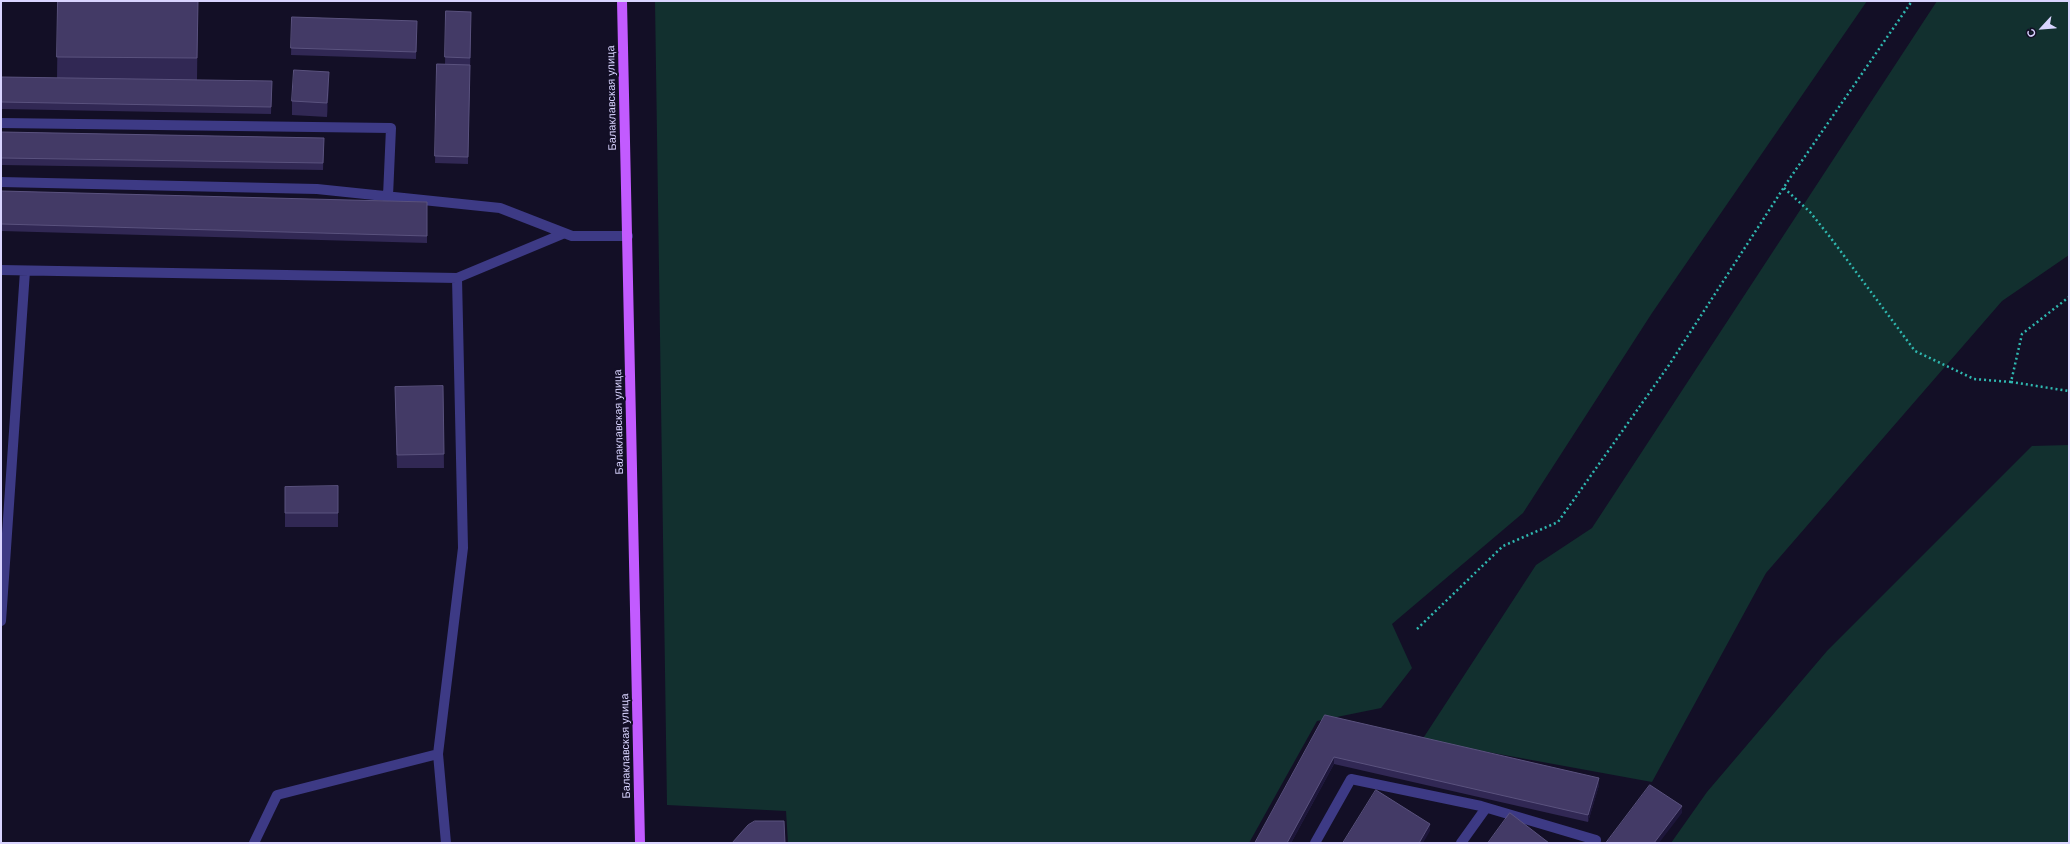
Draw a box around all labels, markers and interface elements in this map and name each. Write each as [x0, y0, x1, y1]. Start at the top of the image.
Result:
north arrow [2022, 8, 2062, 48]
text: С [2024, 27, 2038, 39]
street label: Балаклавская улица [604, 45, 620, 151]
street label: Балаклавская улица [611, 369, 627, 475]
street label: Балаклавская улица [618, 693, 634, 799]

